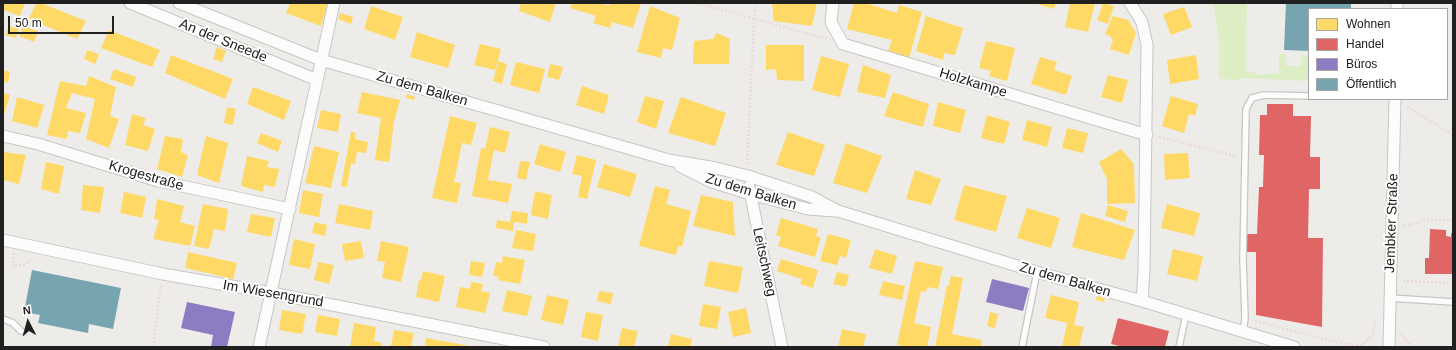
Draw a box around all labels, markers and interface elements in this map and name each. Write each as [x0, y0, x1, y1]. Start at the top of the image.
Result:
scale bar [10, 8, 116, 34]
legend [1308, 8, 1448, 100]
text: 50 m [15, 16, 42, 30]
street label: An der Sneede [177, 16, 269, 66]
text: Wohnen [1346, 17, 1390, 31]
text: Handel [1346, 37, 1384, 51]
text: Büros [1346, 57, 1377, 71]
street label: Holzkampe [937, 65, 1009, 101]
street label: Zu dem Balken [374, 68, 470, 110]
text: Öffentlich [1346, 77, 1396, 91]
street label: Krogestraße [107, 157, 185, 195]
street label: Zu dem Balken [704, 170, 798, 214]
street label: Jembker Straße [1382, 173, 1402, 273]
street label: Leitschweg [749, 226, 779, 298]
street label: Zu dem Balken [1017, 259, 1113, 301]
street label: Im Wiesengrund [221, 277, 325, 311]
north arrow [8, 302, 48, 342]
text: N [22, 304, 31, 316]

